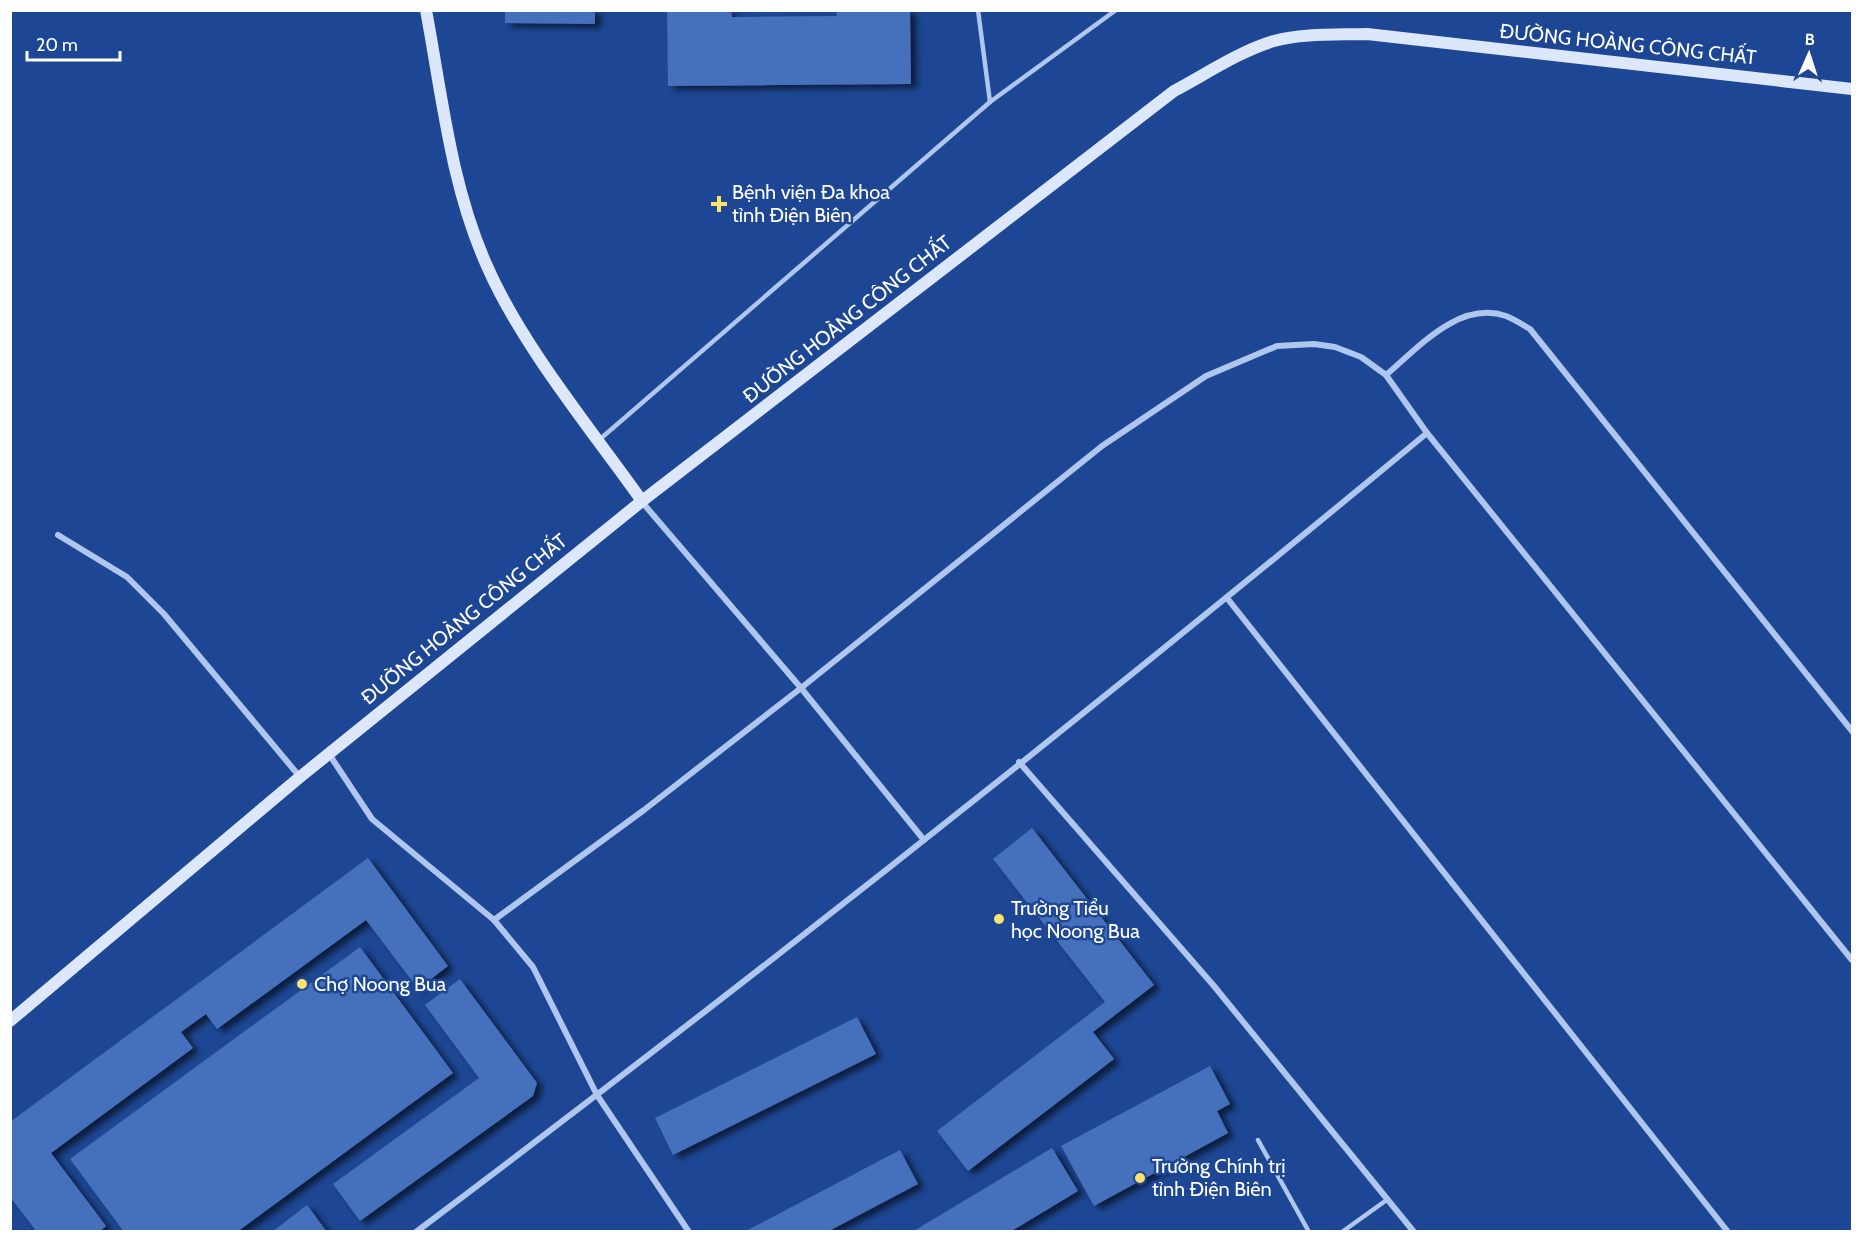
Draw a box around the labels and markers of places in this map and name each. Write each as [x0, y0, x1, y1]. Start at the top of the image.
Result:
place label: Bệnh viện Đa khoa tỉnh Điện Biên [732, 180, 890, 227]
marker: Bệnh viện Đa khoa tỉnh Điện Biên [710, 195, 728, 213]
place label: Trường Tiểu học Noong Bua [1011, 896, 1140, 943]
marker: Trường Tiểu học Noong Bua [992, 912, 1006, 926]
place label: Chợ Noong Bua [314, 972, 446, 996]
marker: Chợ Noong Bua [295, 977, 309, 991]
place label: Trường Chính trị tỉnh Điện Biên [1152, 1154, 1286, 1201]
marker: Trường Chính trị tỉnh Điện Biên [1133, 1171, 1147, 1185]

